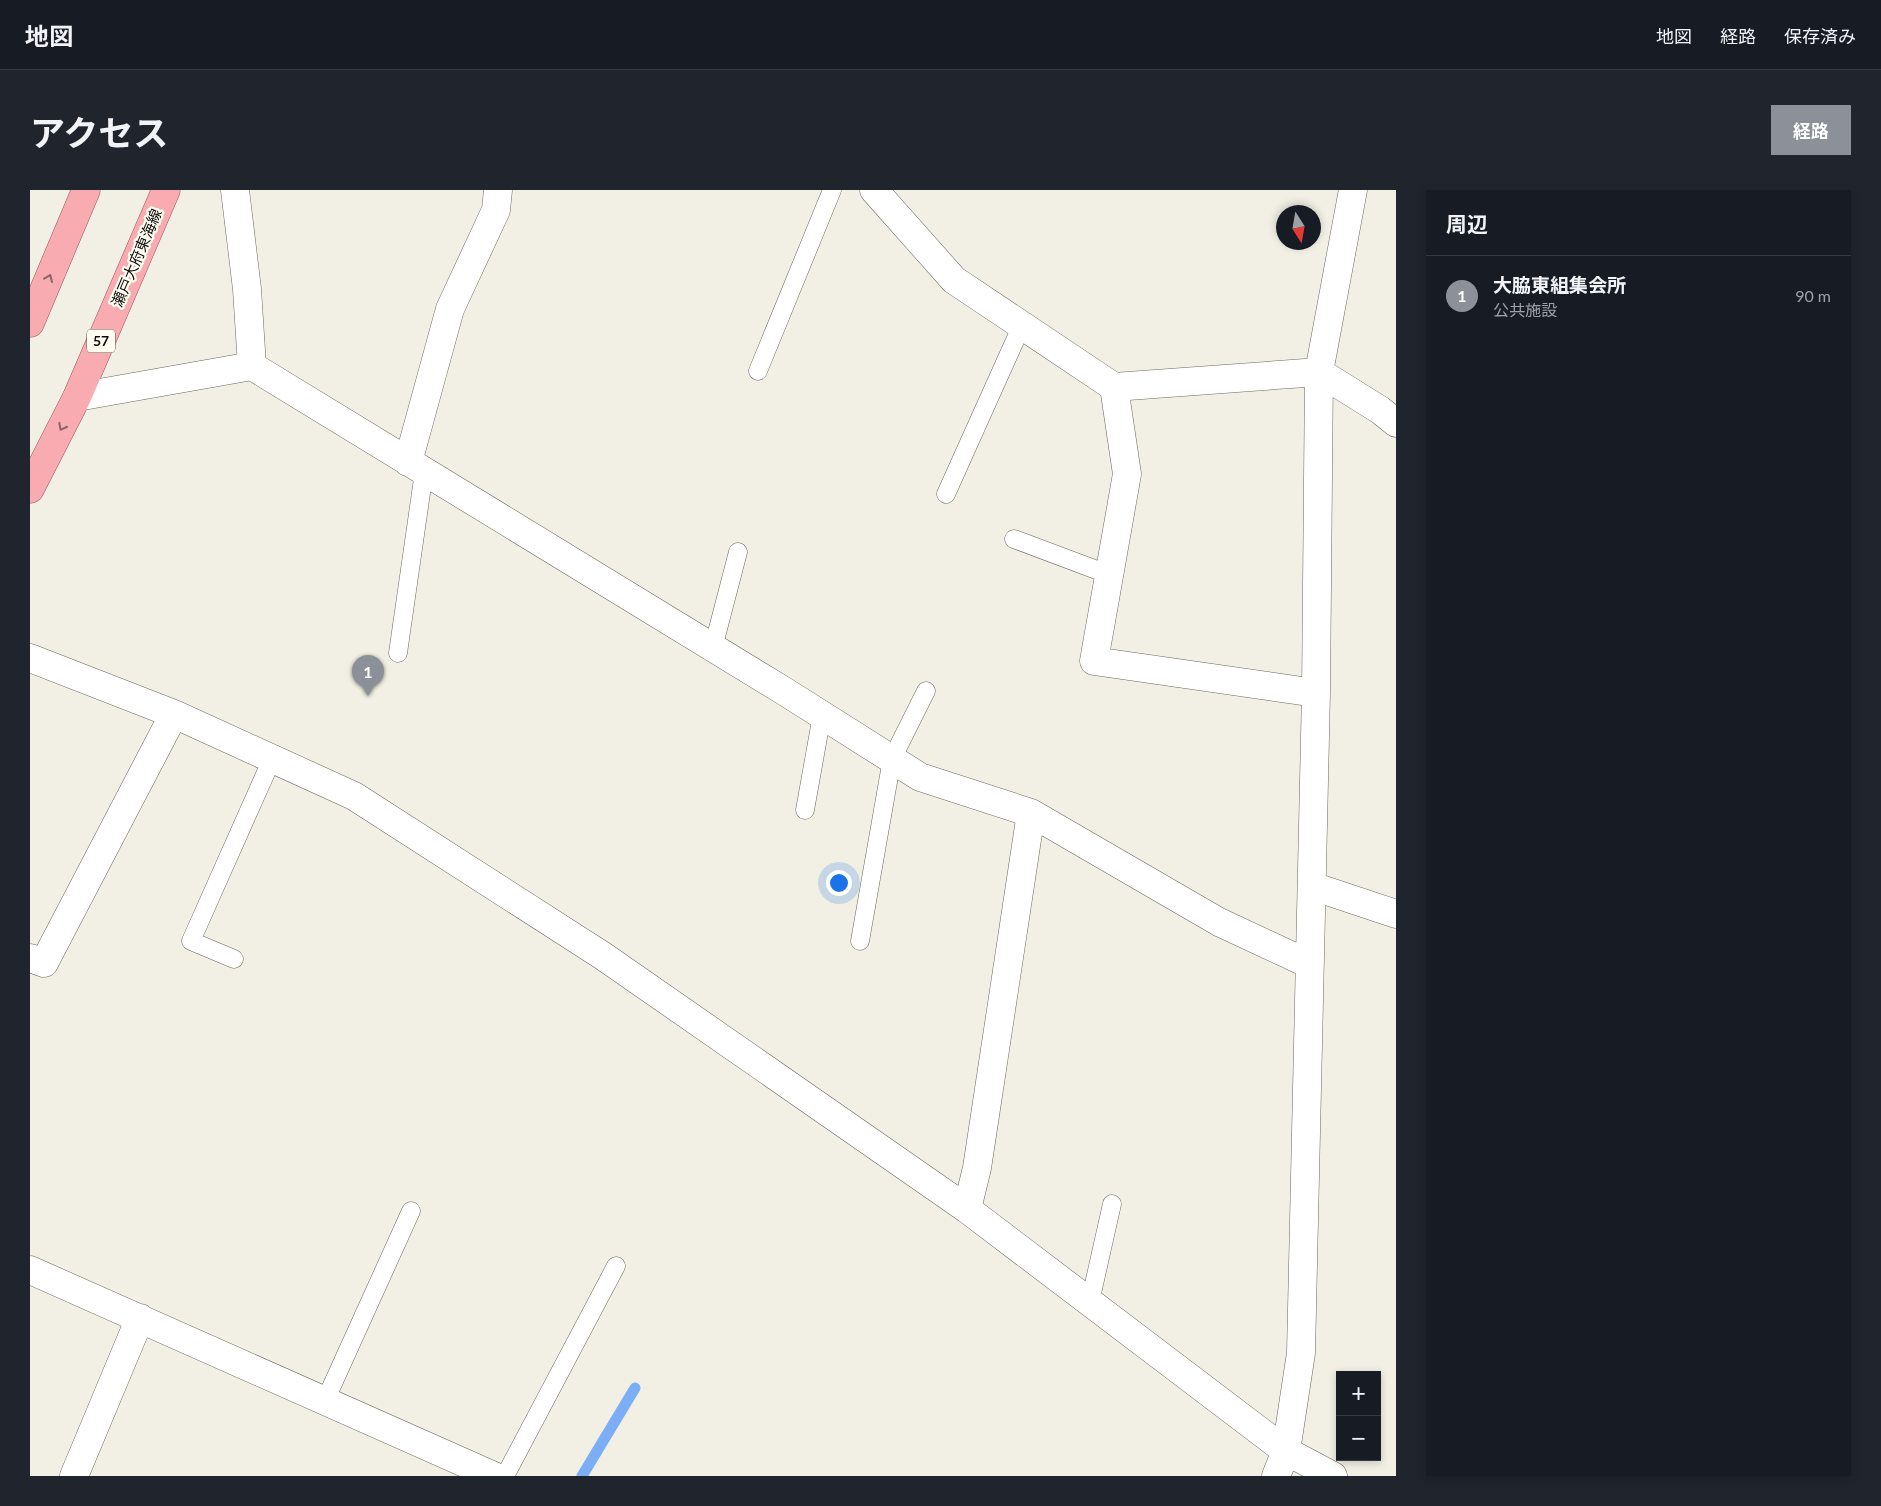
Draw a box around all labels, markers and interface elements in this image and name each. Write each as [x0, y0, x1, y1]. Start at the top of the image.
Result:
text: 地図 [25, 21, 73, 50]
text: 地図 [1656, 25, 1692, 47]
text: 経路 [1720, 25, 1756, 47]
text: 保存済み [1784, 25, 1856, 47]
button: 経路 [1771, 105, 1851, 155]
text: アクセス [30, 111, 168, 153]
north arrow [1276, 205, 1321, 250]
street label: 瀬戸大府東海線 [107, 206, 165, 309]
text: 周辺 [1446, 211, 1488, 236]
text: 大脇東組集会所 [1493, 273, 1626, 296]
one-way arrow [43, 275, 53, 283]
text: 1 [1457, 286, 1467, 305]
text: 90 m [1795, 286, 1831, 305]
text: 公共施設 [1493, 300, 1557, 319]
road number: 57 [87, 330, 115, 352]
one-way arrow [58, 422, 68, 431]
pin: 1 [352, 655, 384, 696]
your location [826, 870, 852, 896]
map controls [1336, 1371, 1381, 1461]
button: + [1336, 1371, 1381, 1416]
button: − [1336, 1416, 1381, 1461]

